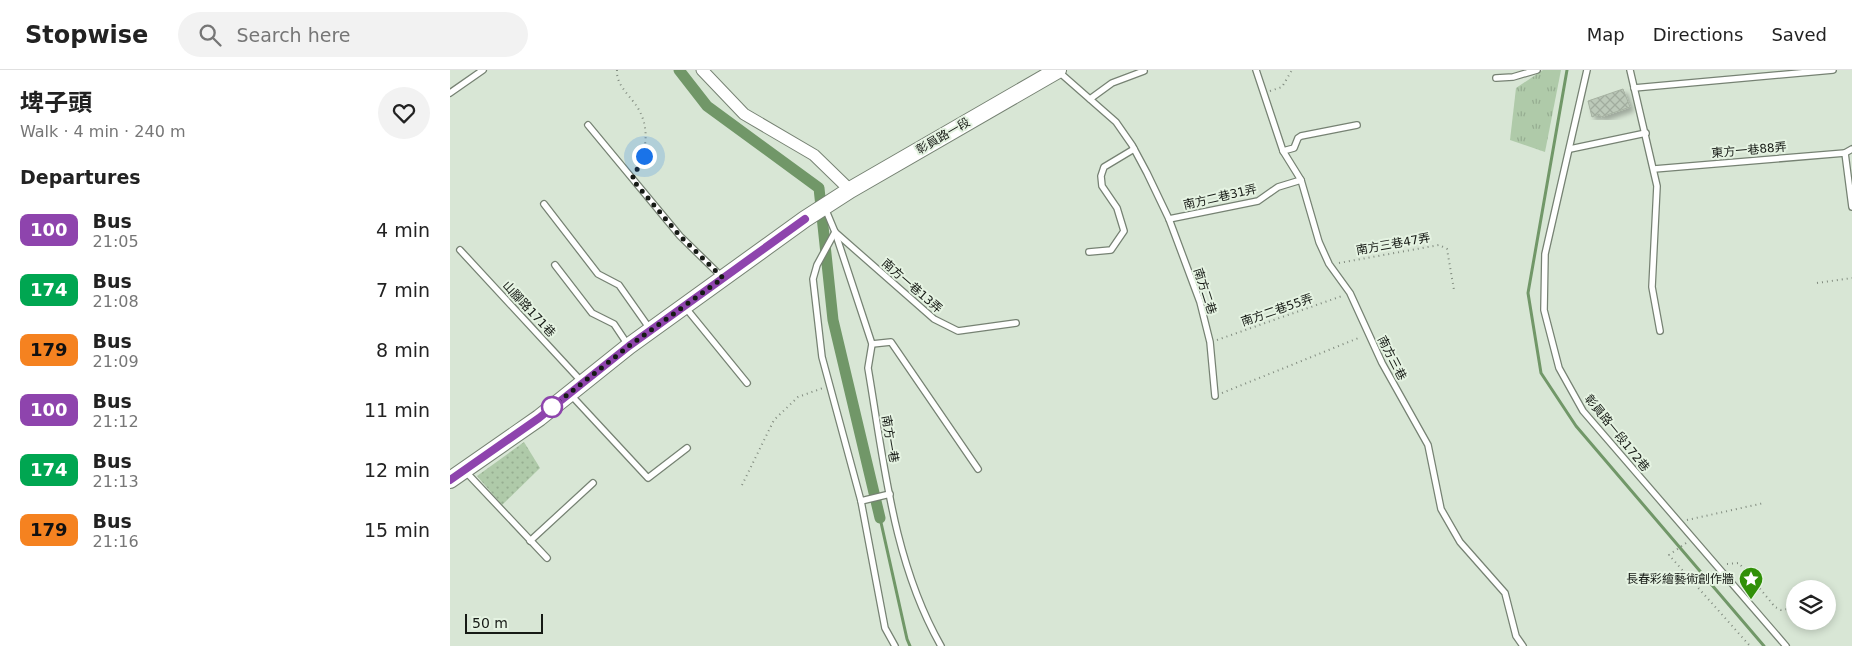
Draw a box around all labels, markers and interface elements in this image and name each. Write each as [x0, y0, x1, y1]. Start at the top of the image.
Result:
search box [178, 12, 528, 57]
text: Stopwise [25, 21, 148, 49]
icon: search [196, 21, 224, 49]
text: Search here [236, 24, 351, 46]
text: Map [1587, 24, 1625, 45]
text: Directions [1653, 24, 1743, 45]
text: Saved [1771, 24, 1827, 45]
button: heart [378, 87, 430, 139]
text: 埤子頭 [20, 89, 92, 117]
street label: 彰員路一段 [914, 115, 972, 157]
text: Walk · 4 min · 240 m [20, 122, 185, 141]
street label: 東方一巷88弄 [1711, 140, 1787, 160]
your location [632, 144, 657, 169]
text: Departures [20, 166, 141, 188]
street label: 南方二巷31弄 [1182, 182, 1258, 212]
text: Bus [93, 210, 132, 232]
text: 100 [30, 219, 68, 240]
text: 4 min [376, 219, 430, 241]
street label: 南方三巷47弄 [1355, 231, 1431, 257]
text: 21:05 [93, 232, 139, 251]
street label: 南方一巷13弄 [879, 256, 945, 316]
street label: 南方二巷 [1191, 266, 1219, 316]
text: Bus [93, 270, 132, 292]
street label: 山腳路171巷 [500, 278, 558, 340]
text: 174 [30, 279, 68, 300]
text: 7 min [376, 279, 430, 301]
street label: 南方二巷55弄 [1239, 291, 1315, 329]
text: 21:08 [93, 292, 139, 311]
text: Bus [93, 330, 132, 352]
street label: 南方三巷 [1375, 333, 1409, 383]
text: 179 [30, 339, 68, 360]
text: 8 min [376, 339, 430, 361]
text: 21:09 [93, 352, 139, 371]
text: Bus [93, 390, 132, 412]
street label: 彰員路一段172巷 [1582, 392, 1652, 474]
unlabelled marker [541, 396, 563, 418]
text: 100 [30, 399, 68, 420]
text: 11 min [364, 399, 430, 421]
text: 21:12 [93, 412, 139, 431]
street label: 南方一巷 [879, 414, 901, 464]
text: Bus [93, 450, 132, 472]
text: 174 [30, 459, 68, 480]
text: 12 min [364, 459, 430, 481]
text: 21:13 [93, 472, 139, 491]
text: Bus [93, 510, 132, 532]
text: 179 [30, 519, 68, 540]
text: 15 min [364, 519, 430, 541]
text: 21:16 [93, 532, 139, 551]
place icon: 長春彩繪藝術創作牆 [1738, 566, 1764, 600]
place label: 長春彩繪藝術創作牆 [1626, 572, 1734, 586]
map controls [1786, 580, 1836, 630]
button: layers [1786, 580, 1836, 630]
scale bar [465, 611, 542, 634]
text: 50 m [472, 615, 508, 631]

